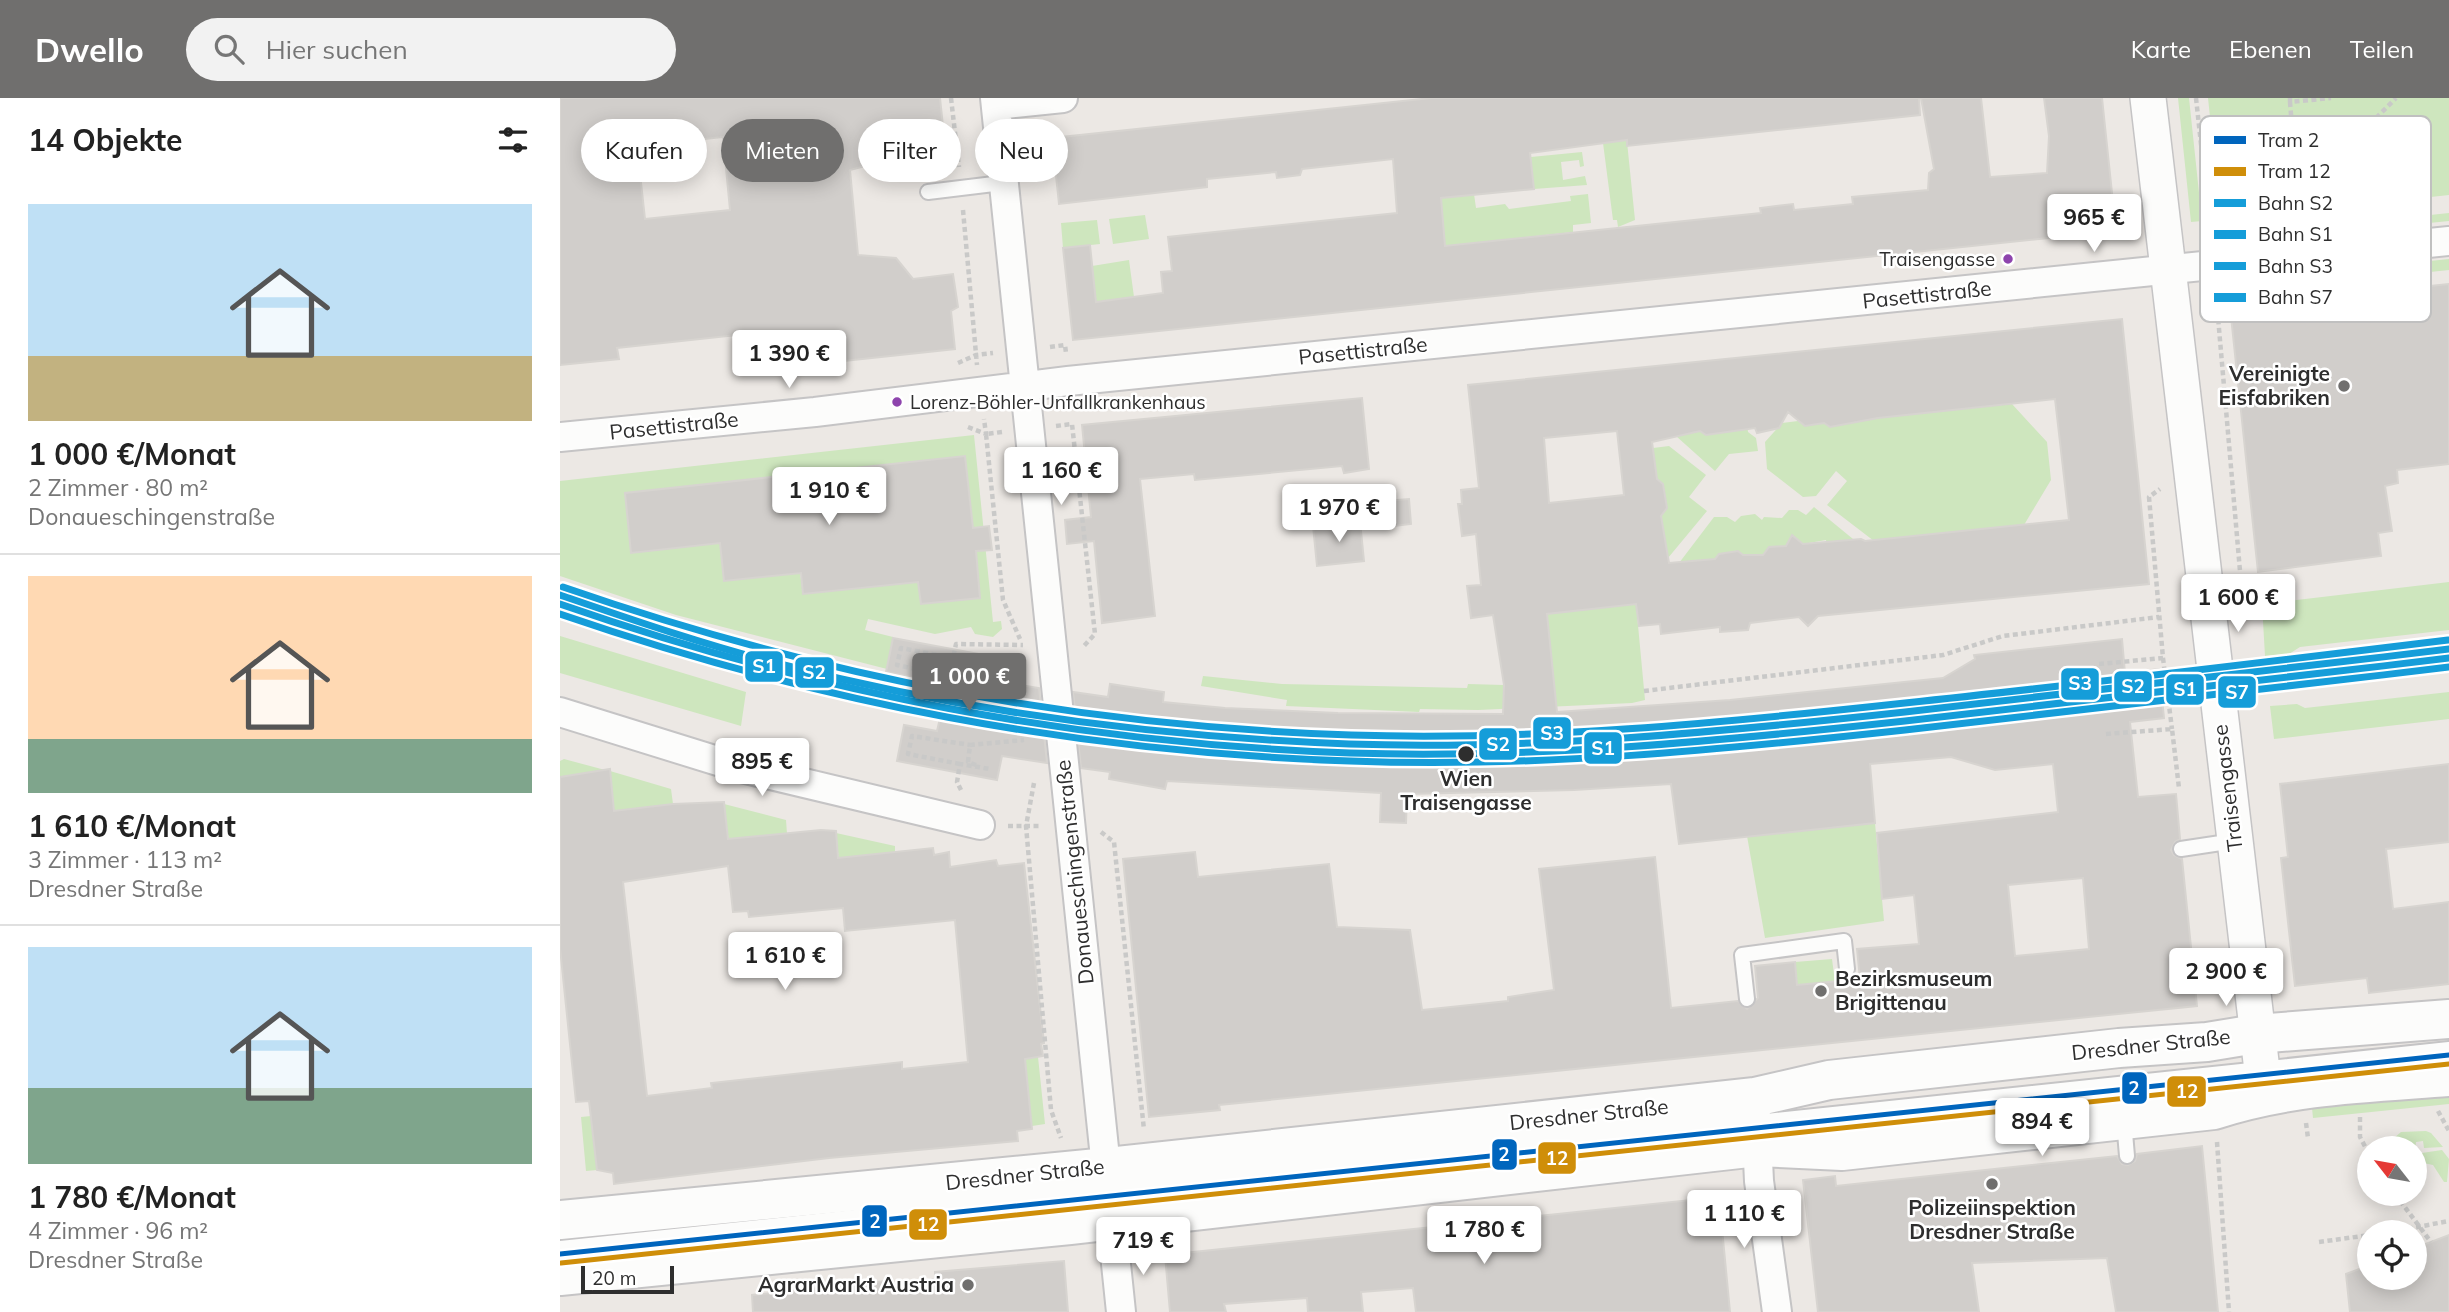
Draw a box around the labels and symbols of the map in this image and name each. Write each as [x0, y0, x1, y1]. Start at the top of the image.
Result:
legend [2200, 116, 2431, 322]
text: Tram 2 [2258, 128, 2319, 152]
text: Tram 12 [2258, 159, 2331, 183]
text: Bahn S2 [2258, 191, 2333, 215]
pin: 965 € [2045, 194, 2143, 254]
text: Bahn S1 [2258, 222, 2333, 246]
place label: Traisengasse [1879, 247, 1995, 271]
marker: Traisengasse [2001, 252, 2015, 266]
text: Bahn S3 [2258, 254, 2333, 278]
street label: Pasettistraße [1861, 274, 1993, 314]
text: Bahn S7 [2258, 285, 2333, 309]
pin: 1 390 € [724, 330, 854, 390]
street label: Pasettistraße [1297, 330, 1429, 370]
place label: Vereinigte Eisfabriken [2219, 360, 2330, 410]
marker: Vereinigte Eisfabriken [2336, 378, 2352, 394]
place label: Lorenz-Böhler-Unfallkrankenhaus [910, 390, 1206, 414]
marker: Lorenz-Böhler-Unfallkrankenhaus [890, 395, 904, 409]
street label: Pasettistraße [608, 405, 740, 445]
pin: 1 160 € [996, 448, 1126, 507]
pin: 1 910 € [764, 468, 894, 527]
pin: 1 970 € [1274, 484, 1404, 544]
pin: 1 600 € [2173, 574, 2303, 634]
line badge: S1 [744, 650, 784, 683]
text: S1 [752, 654, 776, 678]
pin: 1 000 € [904, 654, 1034, 713]
line badge: S2 [794, 656, 835, 689]
text: S2 [802, 660, 826, 684]
line badge: S3 [2060, 667, 2100, 701]
line badge: S2 [2113, 670, 2153, 703]
text: S3 [2068, 671, 2092, 695]
line badge: S1 [2165, 673, 2205, 706]
text: S2 [2121, 674, 2145, 698]
line badge: S7 [2217, 675, 2257, 709]
text: S1 [2173, 677, 2197, 701]
text: S7 [2225, 680, 2249, 704]
line badge: S3 [1532, 716, 1572, 750]
text: S3 [1540, 721, 1564, 745]
street label: Traisengasse [2206, 723, 2248, 853]
line badge: S2 [1478, 727, 1518, 761]
line badge: S1 [1583, 731, 1623, 765]
text: S2 [1486, 732, 1510, 756]
text: S1 [1591, 736, 1615, 760]
pin: 895 € [713, 738, 811, 798]
marker: Wien Traisengasse [1456, 744, 1476, 764]
street label: Donaueschingenstraße [1049, 759, 1099, 986]
place label: Wien Traisengasse [1400, 765, 1532, 815]
pin: 1 610 € [720, 932, 850, 992]
pin: 2 900 € [2161, 948, 2291, 1008]
place label: Bezirksmuseum Brigittenau [1835, 965, 1992, 1015]
marker: Bezirksmuseum Brigittenau [1813, 983, 1829, 999]
street label: Dresdner Straße [2070, 1023, 2232, 1065]
line badge: 2 [2121, 1071, 2148, 1105]
line badge: 12 [2166, 1075, 2207, 1108]
text: 2 [2128, 1076, 2140, 1100]
text: 12 [2176, 1079, 2198, 1103]
street label: Dresdner Straße [1508, 1093, 1670, 1135]
pin: 894 € [1993, 1098, 2091, 1158]
north arrow [2357, 1136, 2427, 1206]
line badge: 2 [1491, 1138, 1518, 1171]
line badge: 12 [1537, 1141, 1577, 1175]
text: 2 [1498, 1142, 1510, 1166]
text: 12 [1546, 1146, 1568, 1170]
street label: Dresdner Straße [944, 1153, 1106, 1195]
marker: Polizeiinspektion Dresdner Straße [1984, 1176, 2000, 1192]
pin: 1 110 € [1679, 1190, 1809, 1250]
place label: Polizeiinspektion Dresdner Straße [1908, 1194, 2076, 1244]
line badge: 2 [861, 1204, 888, 1238]
pin: 1 780 € [1419, 1206, 1549, 1266]
line badge: 12 [908, 1208, 948, 1241]
text: 2 [869, 1209, 881, 1233]
text: 12 [917, 1212, 939, 1236]
pin: 719 € [1094, 1218, 1192, 1277]
scale bar [581, 1263, 674, 1295]
place label: AgrarMarkt Austria [758, 1271, 954, 1297]
marker: AgrarMarkt Austria [960, 1277, 976, 1293]

